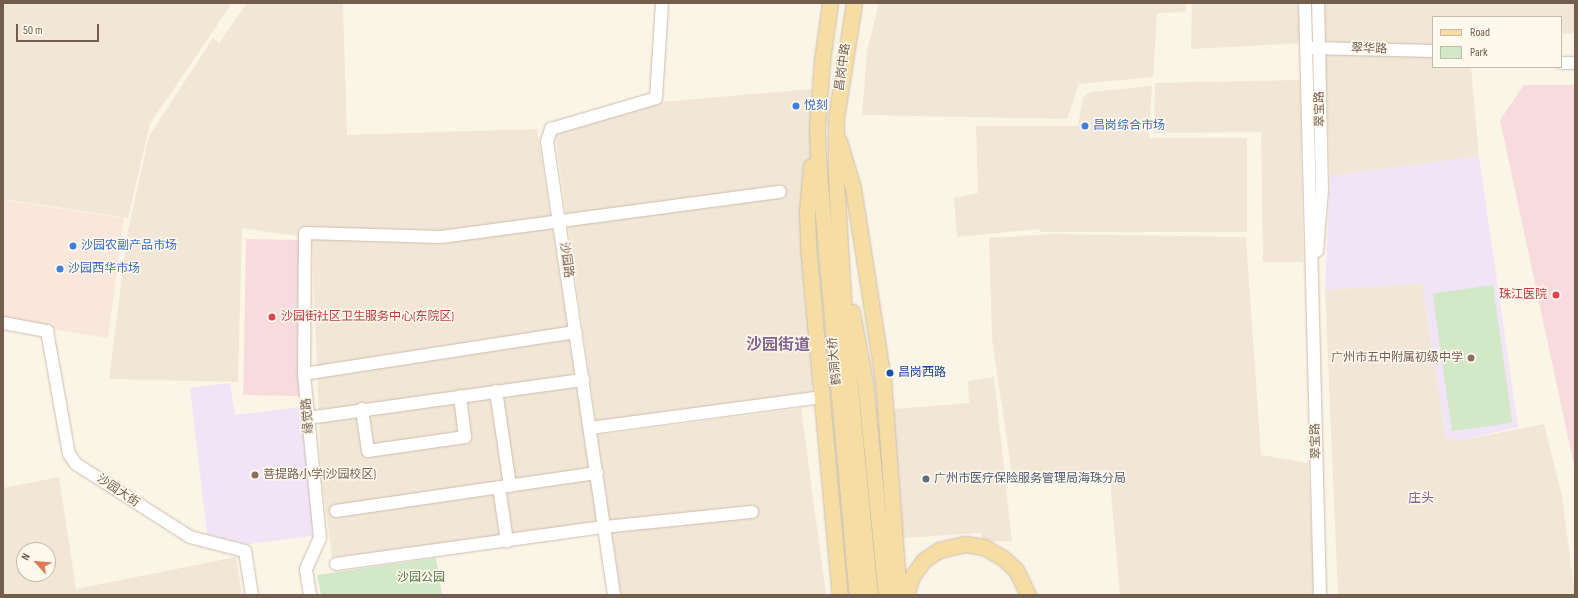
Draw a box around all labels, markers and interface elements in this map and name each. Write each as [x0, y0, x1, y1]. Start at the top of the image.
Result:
scale bar [18, 16, 101, 42]
legend [1432, 16, 1562, 68]
text: 50 m [23, 23, 43, 38]
text: Road [1470, 25, 1490, 40]
street label: 翠华路 [1351, 41, 1387, 57]
street label: 昌岗中路 [833, 42, 853, 92]
text: Park [1470, 45, 1488, 60]
street label: 翠宝路 [1312, 91, 1328, 127]
place label: 悦刻 [804, 99, 828, 113]
marker: 悦刻 [791, 101, 801, 111]
place label: 昌岗综合市场 [1093, 119, 1165, 133]
marker: 昌岗综合市场 [1080, 121, 1090, 131]
place label: 沙园农副产品市场 [81, 239, 177, 253]
marker: 沙园农副产品市场 [68, 241, 78, 251]
street label: 沙园路 [556, 241, 576, 279]
place label: 沙园西华市场 [68, 262, 140, 276]
marker: 沙园西华市场 [55, 264, 65, 274]
place label: 珠江医院 [1499, 288, 1547, 302]
marker: 珠江医院 [1550, 289, 1562, 301]
place label: 沙园街社区卫生服务中心(东院区) [281, 310, 454, 324]
marker: 沙园街社区卫生服务中心(东院区) [266, 311, 278, 323]
district label: 沙园街道 [746, 336, 810, 356]
street label: 鹤洞大桥 [826, 336, 844, 386]
place label: 广州市五中附属初级中学 [1331, 351, 1463, 365]
marker: 广州市五中附属初级中学 [1466, 353, 1476, 363]
place label: 昌岗西路 [898, 366, 946, 380]
marker: 昌岗西路 [885, 368, 895, 378]
street label: 缘觉路 [299, 397, 317, 435]
street label: 翠宝路 [1308, 423, 1324, 459]
place label: 菩提路小学(沙园校区) [263, 468, 376, 482]
marker: 菩提路小学(沙园校区) [250, 470, 260, 480]
street label: 沙园大街 [94, 472, 142, 510]
place label: 广州市医疗保险服务管理局海珠分局 [934, 472, 1126, 486]
marker: 广州市医疗保险服务管理局海珠分局 [921, 474, 931, 484]
district label: 庄头 [1408, 490, 1434, 506]
north arrow [16, 542, 56, 582]
text: N [19, 551, 33, 562]
park label: 沙园公园 [397, 571, 445, 585]

